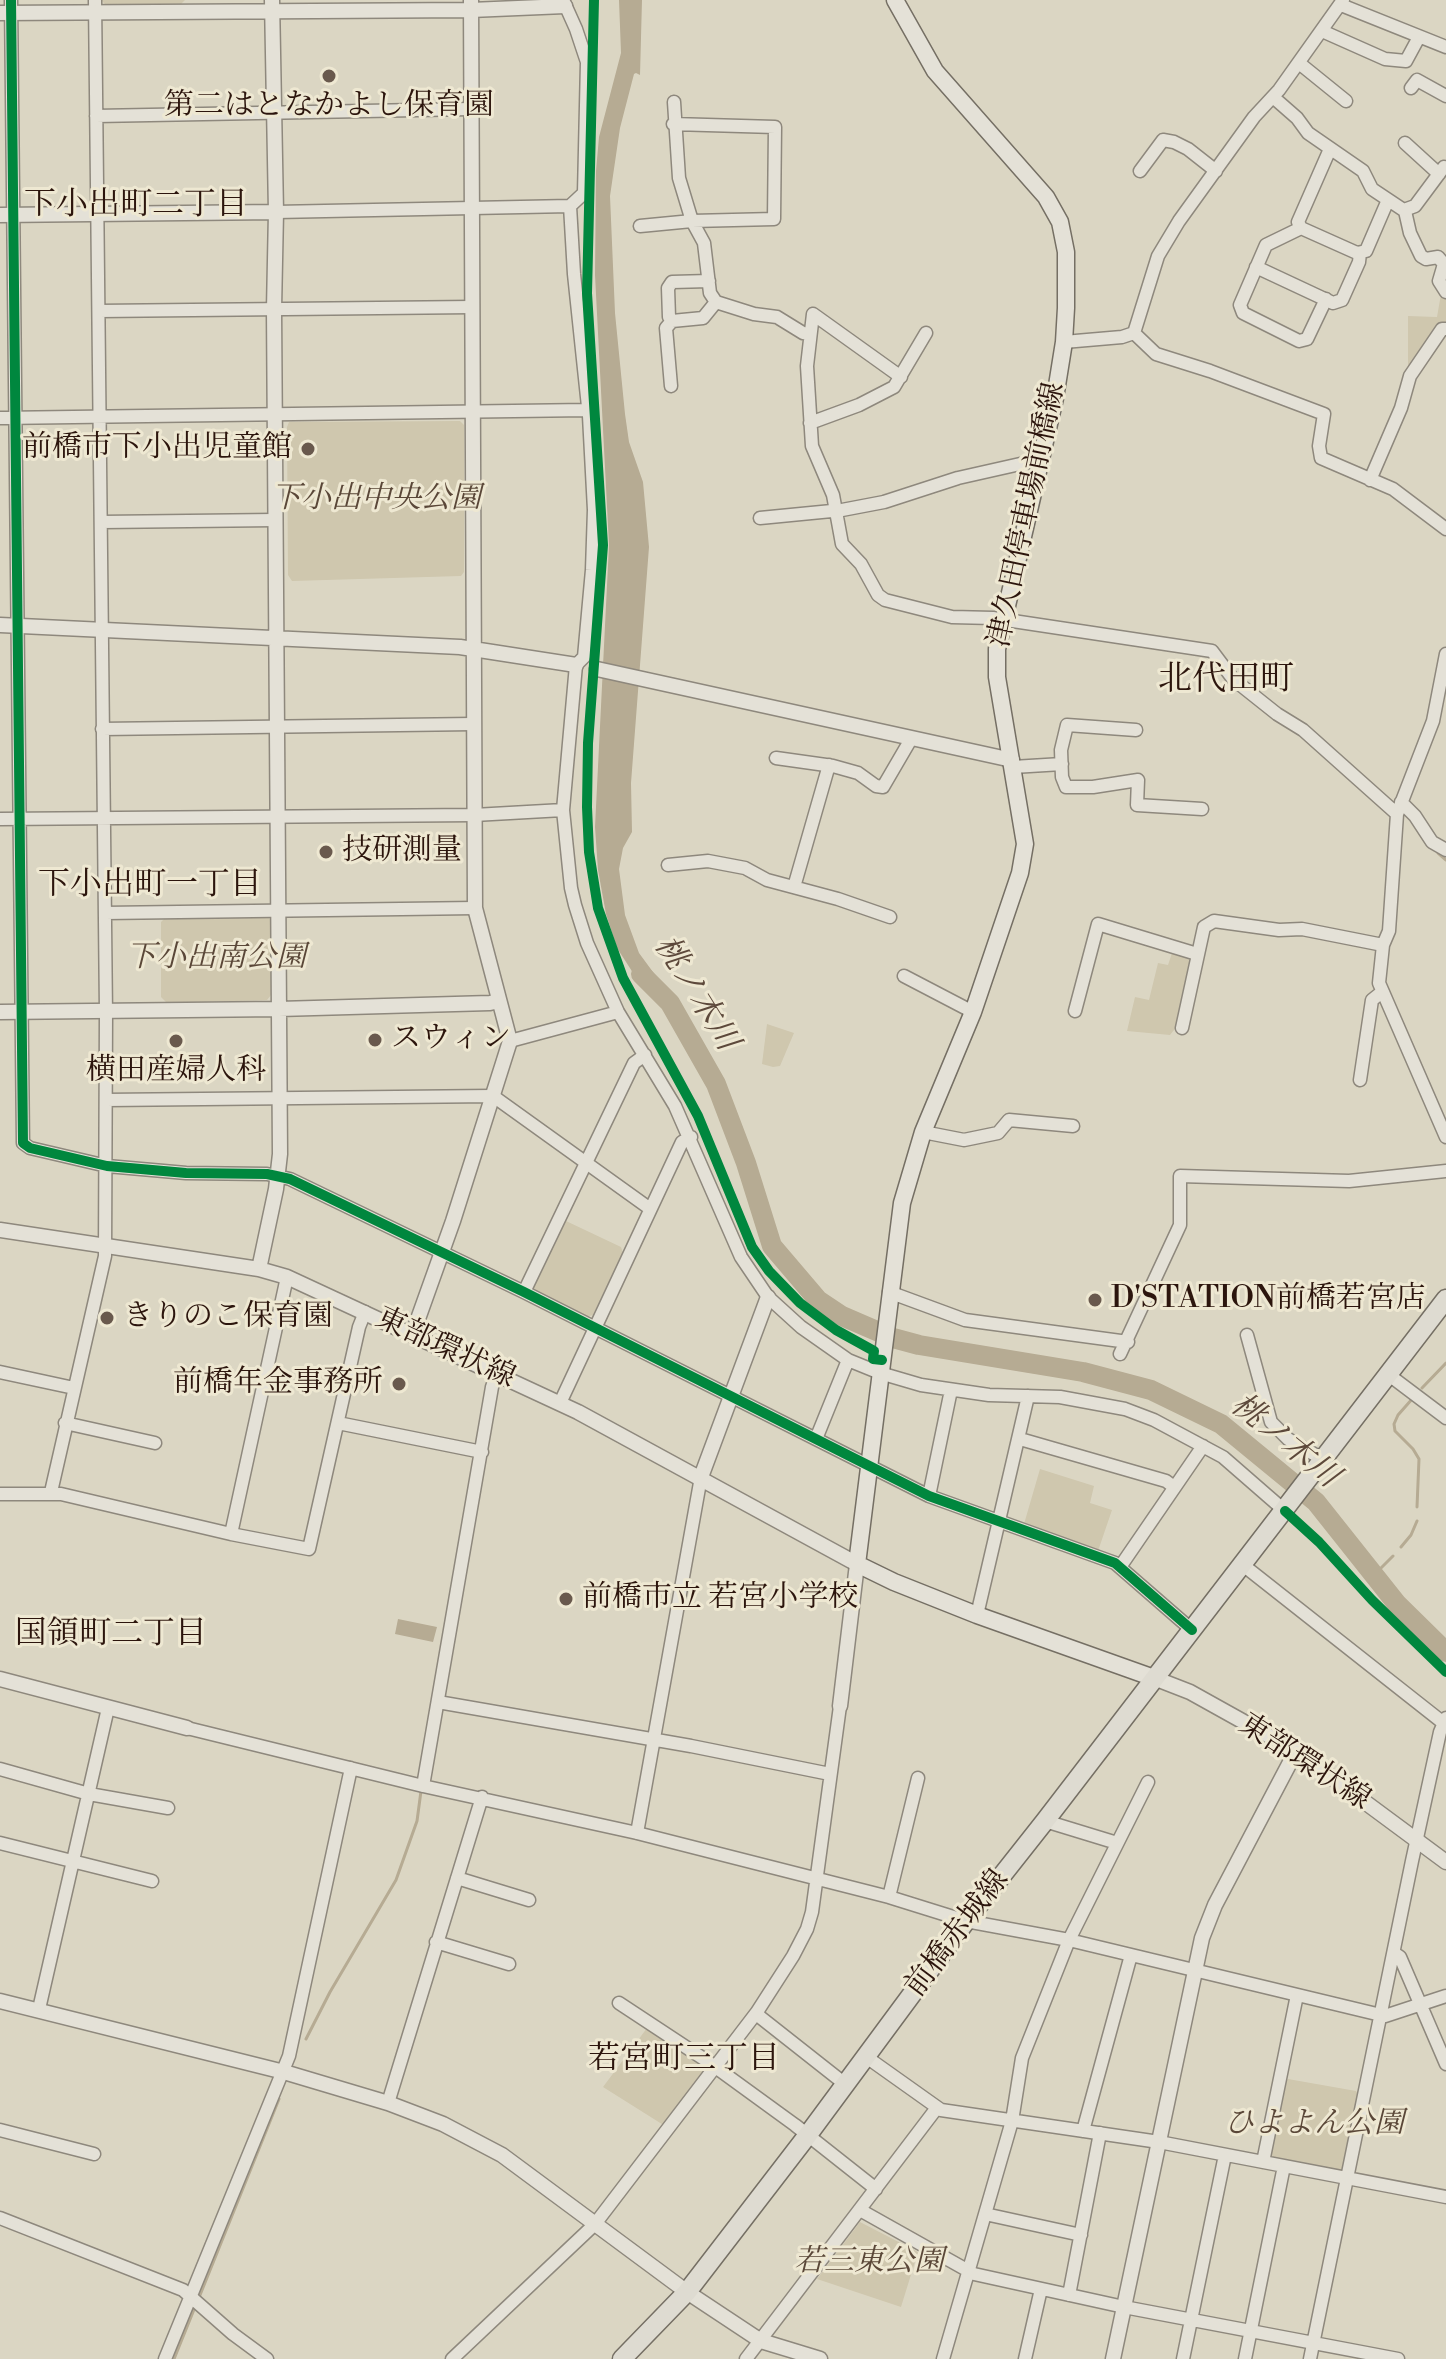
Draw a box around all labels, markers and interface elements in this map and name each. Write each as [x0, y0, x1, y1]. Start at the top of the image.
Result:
marker: 第二はとなかよし保育園 [320, 67, 338, 85]
place label: 第二はとなかよし保育園 [164, 89, 494, 125]
district label: 下小出町二丁目 [24, 187, 248, 225]
street label: 津久田停車場前橋線 [982, 379, 1074, 651]
place label: 前橋市下小出児童館 [22, 431, 292, 467]
marker: 前橋市下小出児童館 [299, 440, 317, 458]
park label: 下小出中央公園 [271, 482, 481, 518]
district label: 北代田町 [1158, 661, 1294, 701]
place label: 技研測量 [342, 834, 462, 870]
marker: 技研測量 [317, 843, 335, 861]
district label: 下小出町一丁目 [38, 867, 262, 905]
water label: 桃ノ木川 [645, 930, 745, 1058]
park label: 下小出南公園 [126, 941, 306, 977]
place label: スウィン [391, 1022, 511, 1058]
marker: スウィン [366, 1031, 384, 1049]
marker: 横田産婦人科 [167, 1032, 185, 1050]
place label: 横田産婦人科 [86, 1054, 266, 1090]
place label: D'STATION前橋若宮店 [1111, 1282, 1426, 1318]
marker: D'STATION前橋若宮店 [1086, 1291, 1104, 1309]
place label: きりのこ保育園 [123, 1300, 333, 1336]
street label: 東部環状線 [369, 1301, 521, 1397]
marker: きりのこ保育園 [98, 1309, 116, 1327]
place label: 前橋年金事務所 [173, 1366, 383, 1402]
marker: 前橋年金事務所 [390, 1375, 408, 1393]
water label: 桃ノ木川 [1222, 1387, 1346, 1497]
place label: 前橋市立 若宮小学校 [582, 1581, 858, 1617]
marker: 前橋市立 若宮小学校 [557, 1590, 575, 1608]
district label: 国領町二丁目 [15, 1616, 207, 1654]
street label: 東部環状線 [1231, 1707, 1377, 1819]
street label: 前橋赤城線 [898, 1863, 1018, 2005]
district label: 若宮町三丁目 [588, 2041, 780, 2079]
park label: ひよよん公園 [1224, 2107, 1404, 2143]
park label: 若三東公園 [794, 2245, 944, 2281]

